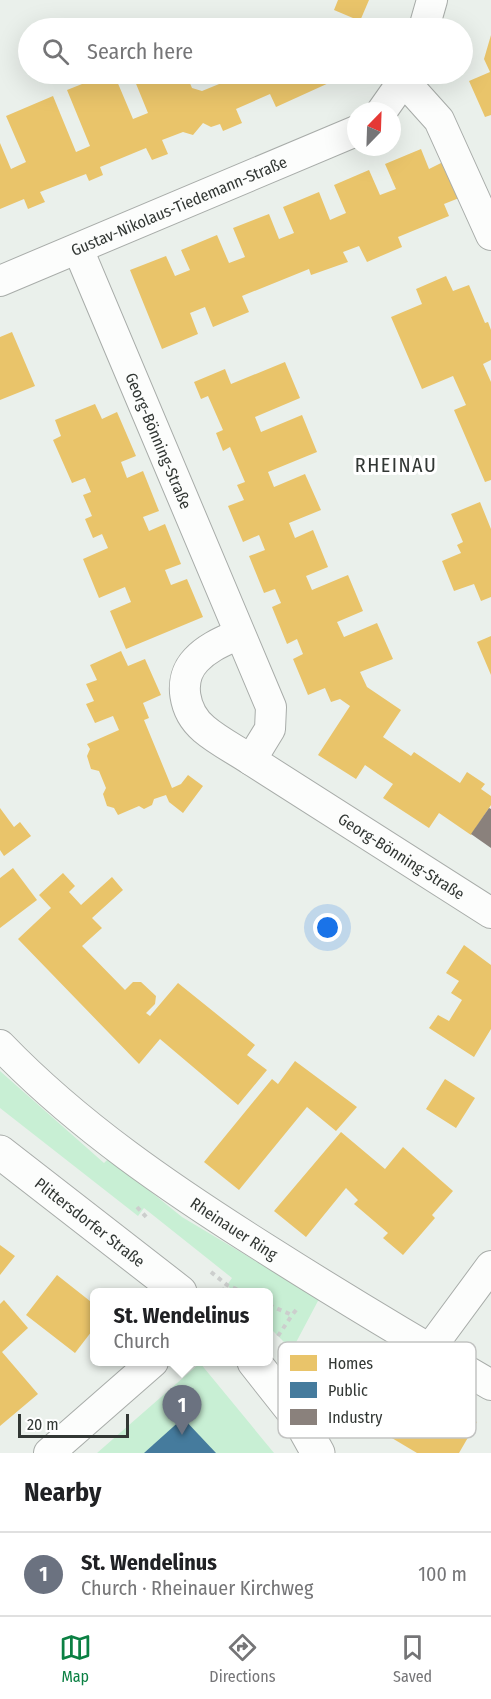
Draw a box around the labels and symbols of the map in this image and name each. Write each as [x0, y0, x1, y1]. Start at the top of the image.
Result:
north arrow [347, 102, 401, 156]
street label: Gustav-Nikolaus-Tiedemann-Straße [68, 152, 290, 260]
street label: Georg-Bönning-Straße [121, 370, 195, 512]
district label: RHEINAU [355, 453, 437, 477]
street label: Georg-Bönning-Straße [335, 809, 468, 904]
your location [313, 913, 342, 942]
street label: Plittersdorfer Straße [31, 1174, 148, 1271]
street label: Rheinauer Ring [187, 1194, 281, 1264]
legend [278, 1342, 476, 1438]
text: Homes [328, 1354, 373, 1373]
text: Public [328, 1381, 368, 1400]
pin: 1 [162, 1386, 201, 1435]
text: Industry [328, 1408, 383, 1427]
scale bar [18, 1411, 129, 1438]

